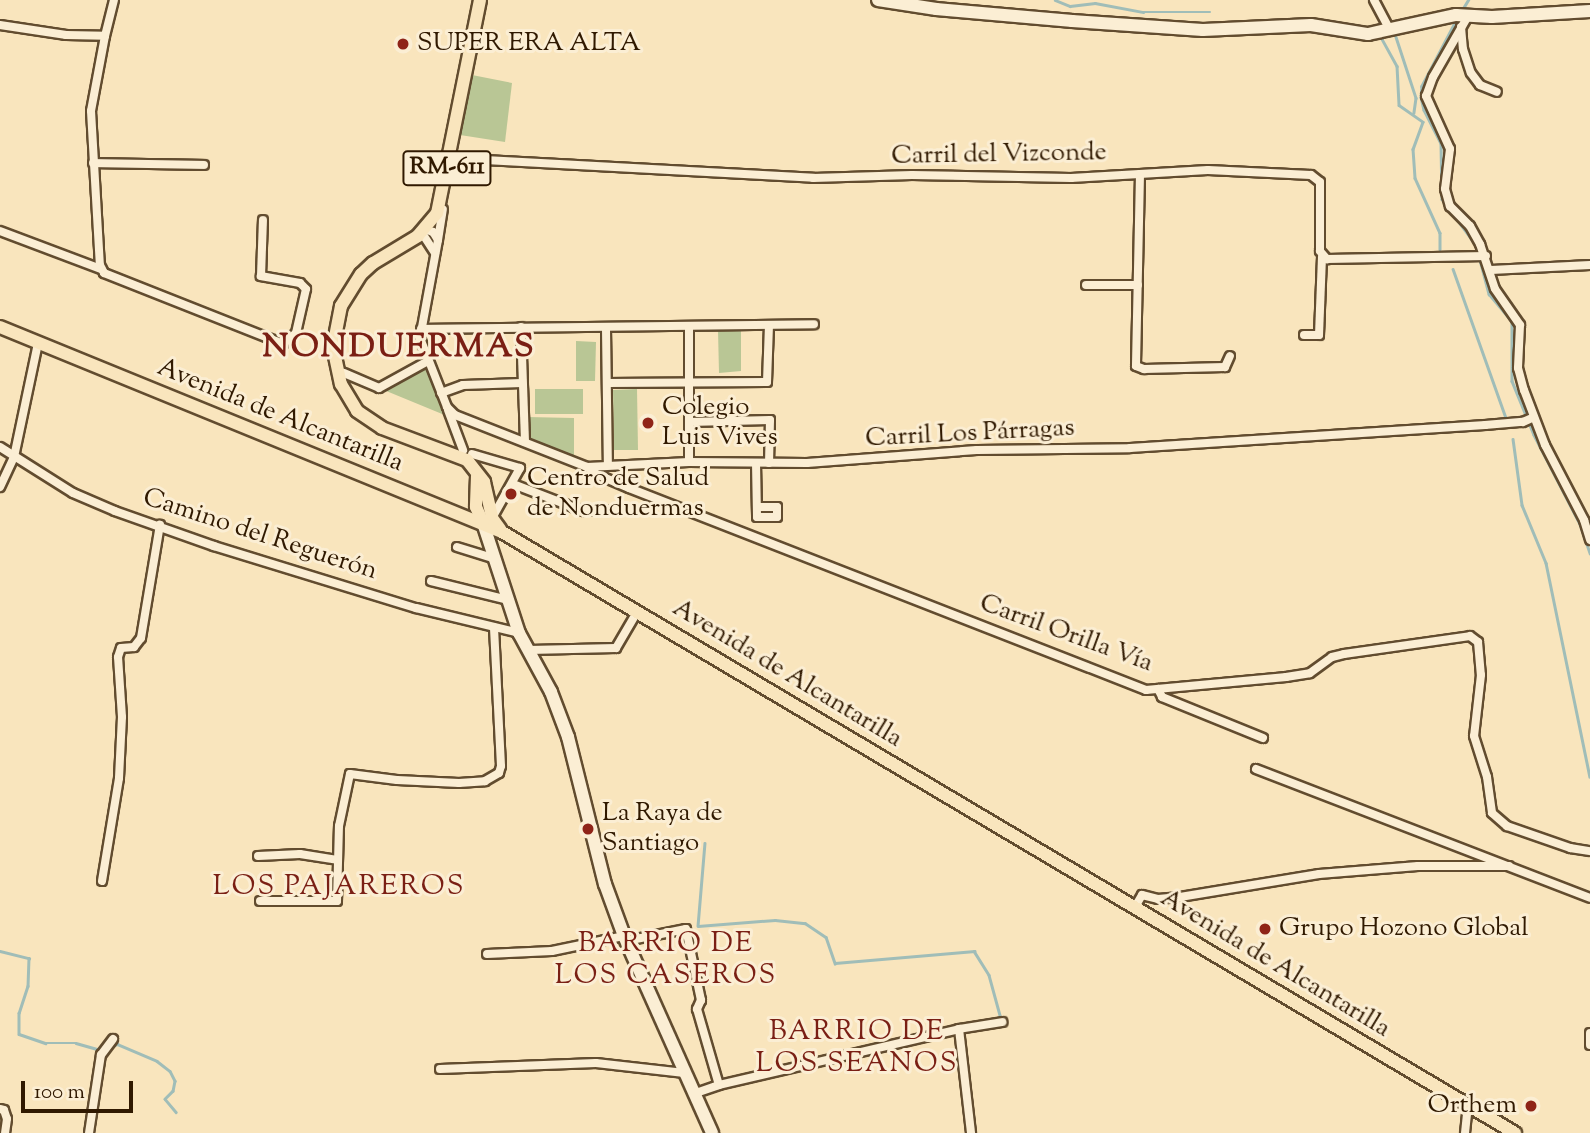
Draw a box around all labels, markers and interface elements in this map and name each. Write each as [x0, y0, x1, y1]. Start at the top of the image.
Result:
place label: SUPER ERA ALTA [417, 28, 641, 60]
marker: SUPER ERA ALTA [395, 36, 411, 52]
street label: Carril del Vizconde [891, 138, 1107, 172]
road number: RM-611 [402, 148, 492, 188]
district label: NONDUERMAS [264, 329, 534, 369]
street label: Avenida de Alcantarilla [152, 352, 408, 480]
place label: Colegio Luis Vives [662, 392, 778, 453]
street label: Carril Los Párragas [865, 413, 1075, 455]
marker: Colegio Luis Vives [640, 415, 656, 431]
place label: Centro de Salud de Nonduermas [527, 463, 709, 524]
street label: Camino del Reguerón [139, 482, 381, 588]
marker: Centro de Salud de Nonduermas [501, 484, 521, 504]
street label: Carril Orilla Vía [975, 588, 1157, 680]
street label: Avenida de Alcantarilla [666, 593, 908, 755]
place label: La Raya de Santiago [602, 798, 723, 860]
marker: La Raya de Santiago [580, 821, 596, 837]
district label: LOS PAJAREROS [214, 870, 464, 904]
street label: Avenida de Alcantarilla [1154, 883, 1396, 1045]
place label: Grupo Hozono Global [1279, 913, 1529, 945]
marker: Grupo Hozono Global [1257, 921, 1273, 937]
district label: BARRIO DE LOS CASEROS [556, 927, 776, 993]
district label: BARRIO DE LOS SEANOS [757, 1015, 957, 1081]
scale bar [24, 1066, 136, 1110]
text: 100 m [34, 1078, 85, 1108]
place label: Orthem [1428, 1090, 1517, 1122]
marker: Orthem [1523, 1098, 1539, 1114]

